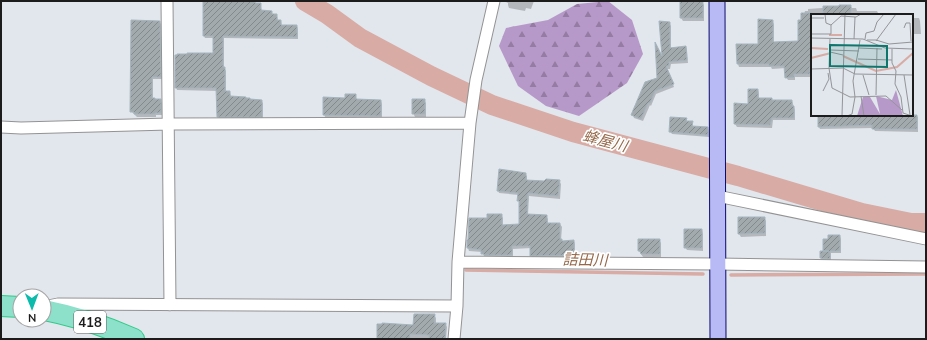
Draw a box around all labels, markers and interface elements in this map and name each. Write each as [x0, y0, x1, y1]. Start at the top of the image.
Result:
inset map [811, 14, 913, 116]
water label: 蜂屋川 [581, 126, 631, 156]
water label: 詰田川 [562, 250, 610, 269]
north arrow [12, 288, 52, 328]
text: N [28, 311, 36, 325]
road number: 418 [74, 311, 106, 333]

